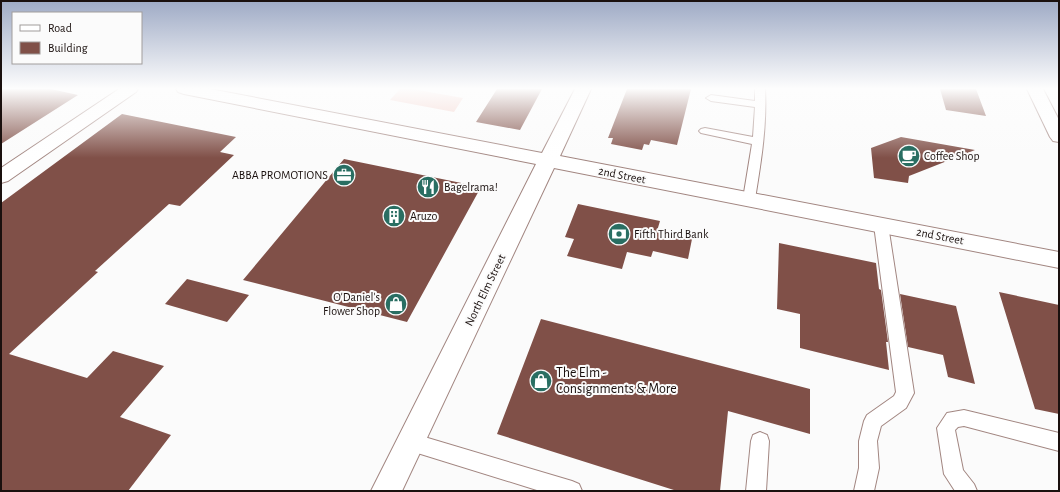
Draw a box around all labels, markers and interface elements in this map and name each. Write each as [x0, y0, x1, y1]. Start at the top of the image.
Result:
legend [12, 12, 142, 64]
text: Road [48, 22, 72, 34]
text: Building [48, 42, 88, 54]
cafe icon: Coffee Shop [896, 143, 922, 169]
place label: Coffee Shop [924, 150, 980, 162]
office icon: ABBA PROMOTIONS [331, 162, 357, 188]
street label: 2nd Street [597, 165, 647, 186]
place label: ABBA PROMOTIONS [232, 169, 328, 181]
restaurant icon: Bagelrama! [415, 174, 441, 200]
place label: Bagelrama! [444, 181, 498, 193]
building icon: Aruzo [381, 203, 407, 229]
place label: Aruzo [410, 210, 438, 222]
bank icon: Fifth Third Bank [606, 221, 632, 247]
street label: 2nd Street [915, 226, 965, 247]
place label: Fifth Third Bank [634, 228, 709, 240]
street label: North Elm Street [462, 252, 508, 328]
place label: O'Daniel's Flower Shop [323, 291, 380, 317]
shop icon: O'Daniel's Flower Shop [383, 291, 409, 317]
place label: The Elm - Consignments & More [556, 366, 677, 396]
shop icon: The Elm - Consignments & More [528, 368, 554, 394]

